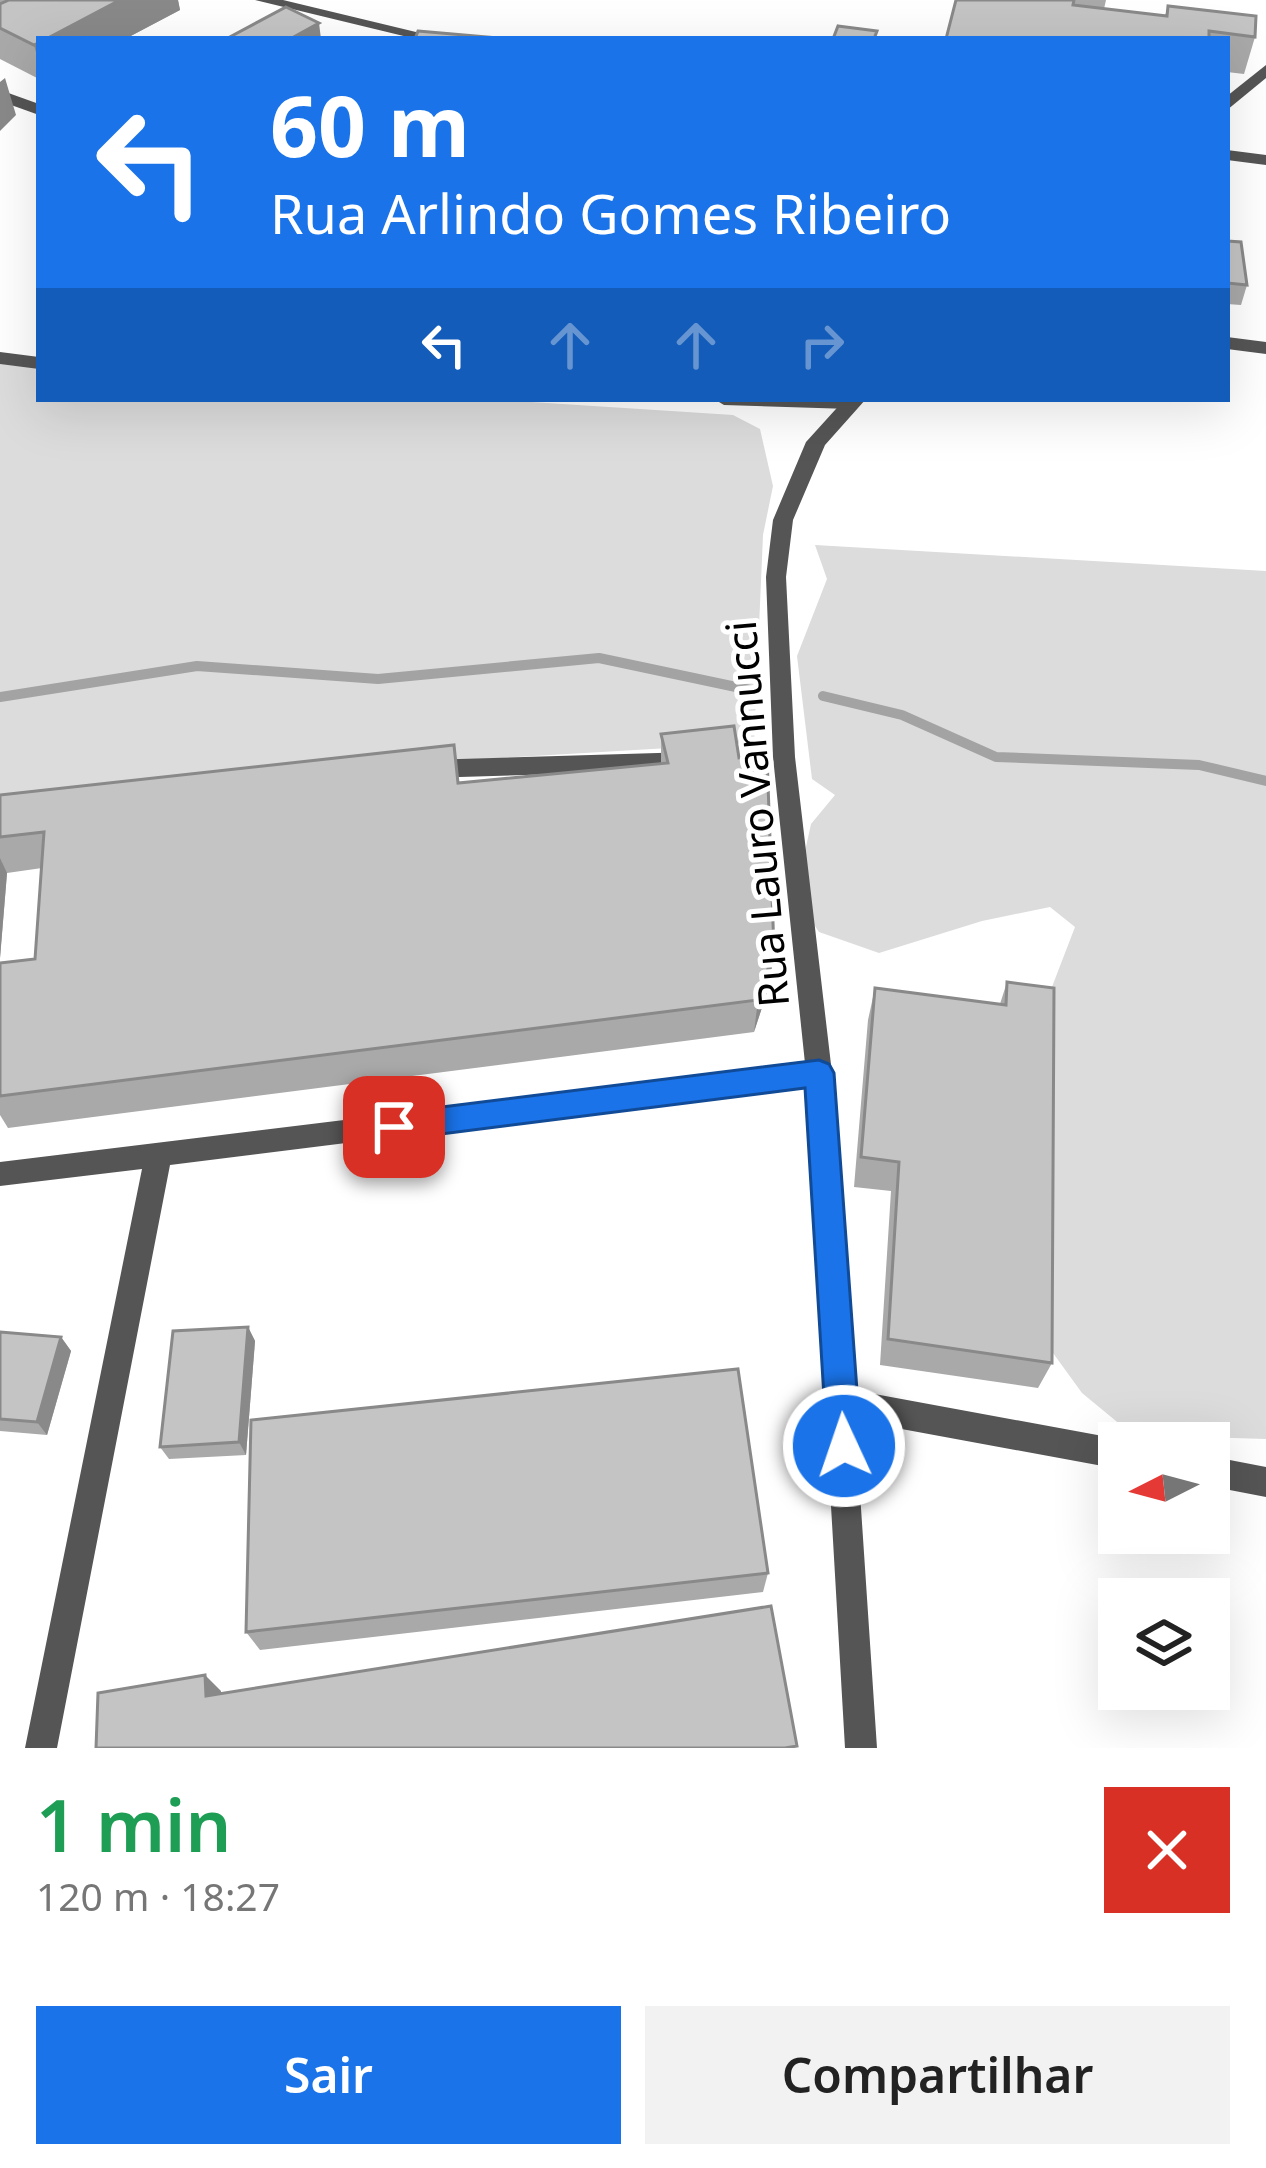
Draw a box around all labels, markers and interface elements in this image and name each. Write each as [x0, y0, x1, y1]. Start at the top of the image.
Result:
text: 60 m [270, 67, 470, 182]
icon: left [72, 84, 228, 240]
text: Rua Arlindo Gomes Ribeiro [270, 176, 951, 250]
icon: left [411, 312, 477, 378]
icon: ahead [537, 312, 603, 378]
icon: ahead [663, 312, 729, 378]
icon: right [789, 312, 855, 378]
street label: Rua Lauro Vannucci [711, 618, 801, 1010]
pin [343, 1076, 445, 1178]
icon: arrive [361, 1094, 427, 1160]
position arrow [781, 1383, 907, 1509]
north arrow [1098, 1422, 1230, 1554]
map controls [1098, 1422, 1230, 1710]
button: layers [1098, 1578, 1230, 1710]
text: 1 min [36, 1775, 231, 1873]
button: close [1104, 1787, 1230, 1913]
text: 120 m · 18:27 [36, 1869, 280, 1922]
button: Sair [36, 2006, 621, 2144]
button: Compartilhar [645, 2006, 1230, 2144]

